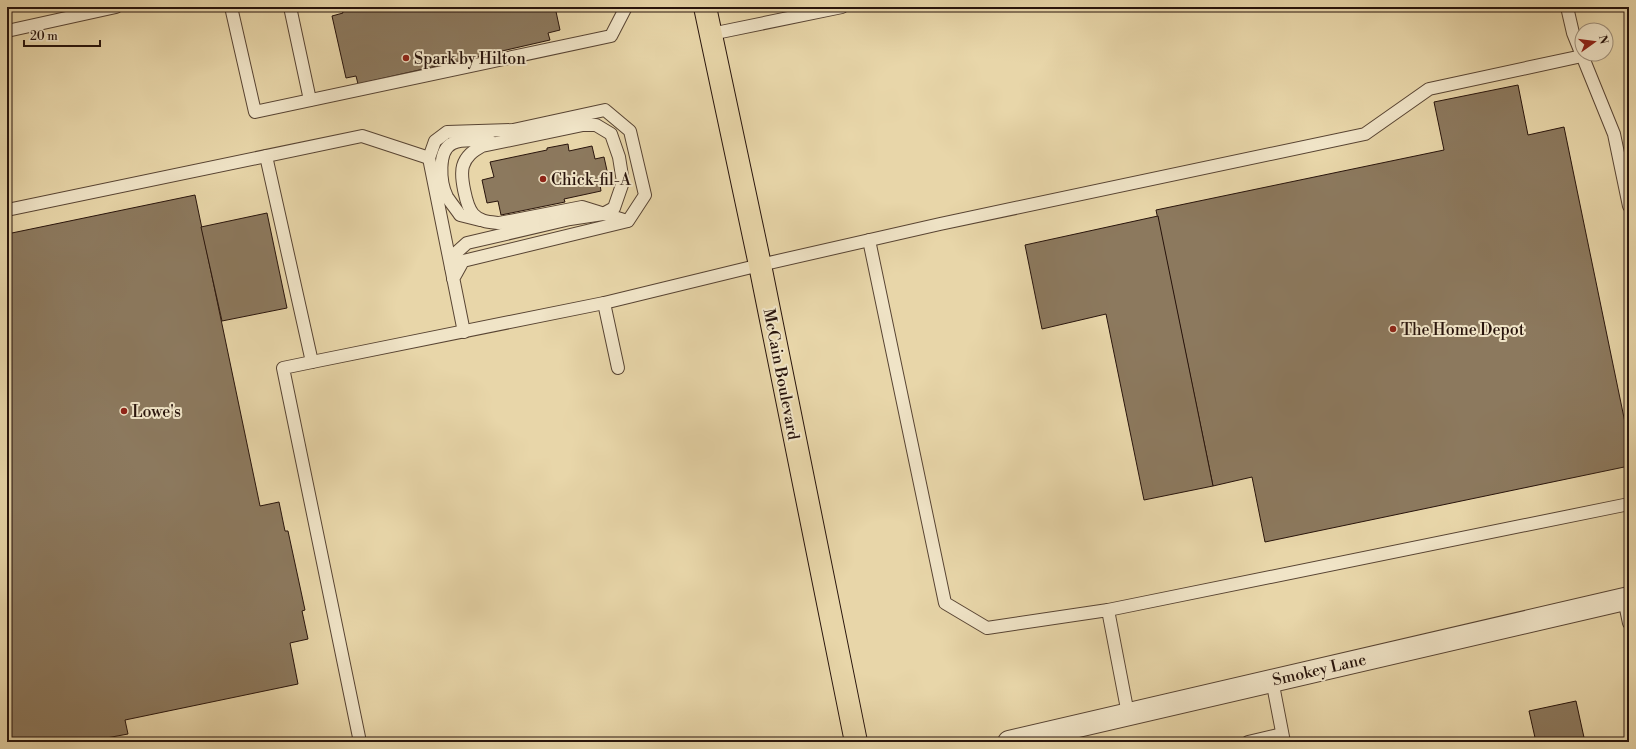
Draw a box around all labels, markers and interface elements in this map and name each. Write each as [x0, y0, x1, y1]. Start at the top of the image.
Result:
scale bar [24, 22, 100, 48]
north arrow [1574, 22, 1614, 62]
text: 20 m [30, 29, 58, 44]
text: N [1595, 34, 1611, 46]
place label: Spark by Hilton [414, 49, 526, 69]
marker: Spark by Hilton [401, 53, 411, 63]
place label: Chick-fil-A [551, 170, 632, 190]
marker: Chick-fil-A [538, 174, 548, 184]
street label: McCain Boulevard [758, 307, 804, 442]
place label: The Home Depot [1401, 320, 1525, 340]
marker: The Home Depot [1388, 324, 1398, 334]
place label: Lowe's [132, 402, 181, 422]
marker: Lowe's [119, 406, 129, 416]
street label: Smokey Lane [1270, 649, 1368, 690]

